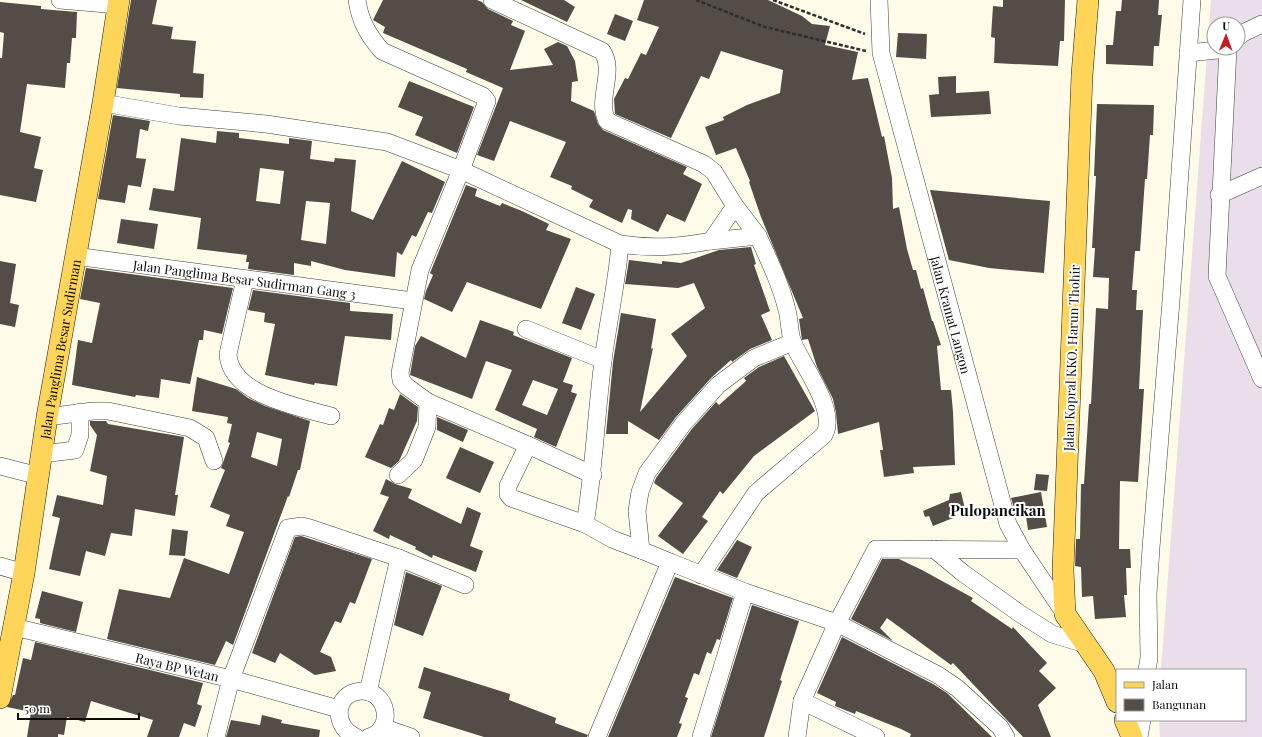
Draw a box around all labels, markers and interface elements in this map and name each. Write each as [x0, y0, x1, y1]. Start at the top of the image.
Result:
north arrow [1206, 16, 1246, 56]
text: U [1222, 18, 1231, 33]
street label: Jalan Kramat Langon [927, 253, 976, 376]
street label: Jalan Panglima Besar Sudirman Gang 3 [131, 255, 357, 302]
street label: Jalan Panglima Besar Sudirman [35, 258, 84, 441]
street label: Jalan Kopral KKO. Harun Thohir [1059, 264, 1083, 452]
district label: Pulopancikan [950, 500, 1047, 520]
street label: Raya BP Wetan [134, 648, 221, 684]
legend [1116, 669, 1246, 721]
text: Jalan [1151, 676, 1178, 692]
scale bar [18, 695, 139, 721]
text: Bangunan [1152, 696, 1206, 712]
text: 50 m [24, 700, 50, 716]

